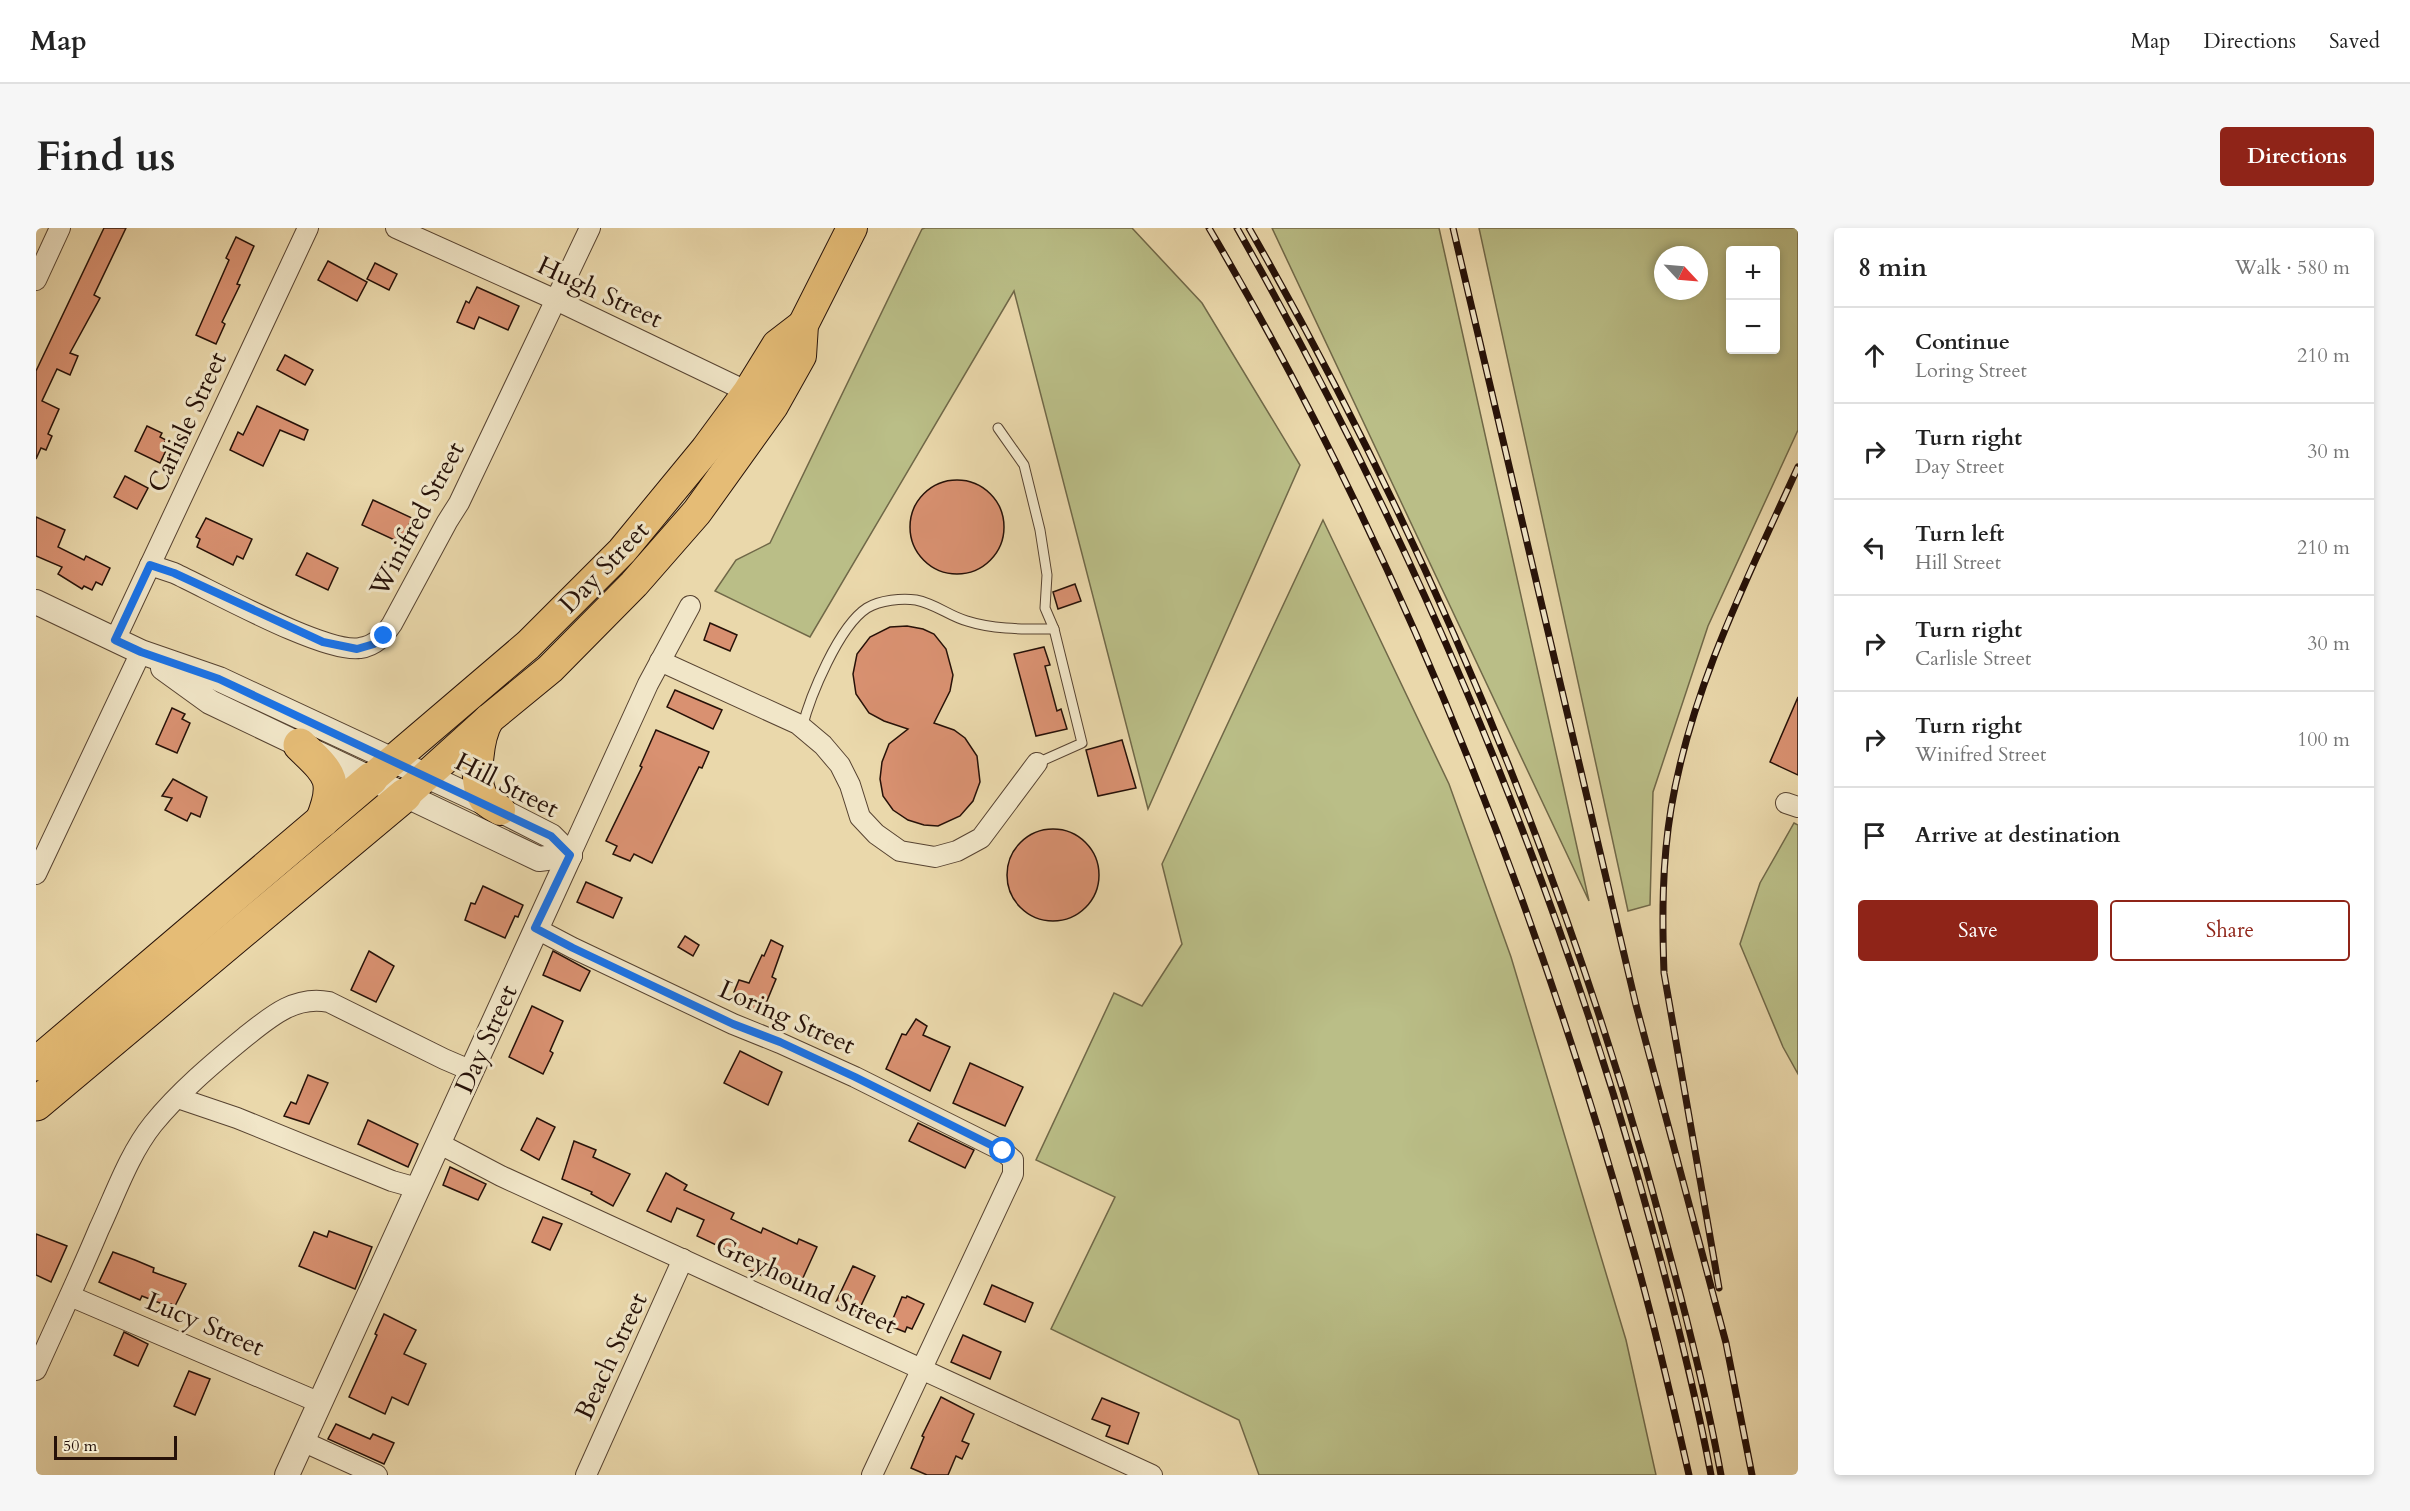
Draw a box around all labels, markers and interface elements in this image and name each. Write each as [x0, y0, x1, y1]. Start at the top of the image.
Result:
text: Map [30, 22, 87, 60]
text: Map [2130, 27, 2170, 56]
text: Directions [2203, 27, 2296, 56]
text: Saved [2329, 27, 2380, 56]
button: Directions [2220, 127, 2374, 186]
text: Find us [36, 128, 176, 185]
north arrow [1654, 246, 1708, 300]
map controls [1726, 246, 1780, 354]
button: + [1726, 246, 1780, 300]
street label: Hugh Street [532, 248, 668, 336]
text: 8 min [1858, 250, 1927, 285]
text: Walk · 580 m [2235, 254, 2350, 281]
button: − [1726, 300, 1780, 354]
text: Continue [1915, 327, 2010, 357]
icon: ahead [1858, 339, 1891, 372]
text: 210 m [2297, 342, 2350, 369]
street label: Carlisle Street [139, 346, 235, 498]
text: Loring Street [1915, 357, 2027, 384]
text: Turn right [1915, 423, 2022, 453]
street label: Winifred Street [361, 435, 473, 603]
icon: right [1858, 435, 1891, 468]
text: 30 m [2307, 438, 2350, 465]
text: Day Street [1915, 453, 2004, 480]
street label: Day Street [551, 513, 657, 621]
text: Turn left [1915, 519, 2004, 549]
icon: left [1858, 531, 1891, 564]
text: 210 m [2297, 534, 2350, 561]
text: Hill Street [1915, 549, 2001, 576]
text: Turn right [1915, 615, 2022, 645]
route end [370, 622, 396, 648]
icon: right [1858, 627, 1891, 660]
text: 30 m [2307, 630, 2350, 657]
text: Carlisle Street [1915, 645, 2031, 672]
text: Turn right [1915, 711, 2022, 741]
icon: right [1858, 723, 1891, 756]
text: 100 m [2297, 726, 2350, 753]
text: Winifred Street [1915, 741, 2046, 768]
street label: Hill Street [449, 744, 565, 826]
icon: arrive [1858, 819, 1891, 852]
text: Arrive at destination [1915, 820, 2120, 850]
button: Save [1858, 900, 2098, 961]
button: Share [2110, 900, 2350, 961]
street label: Loring Street [713, 971, 861, 1063]
street label: Day Street [446, 979, 526, 1099]
route start [989, 1137, 1015, 1163]
street label: Greyhound Street [710, 1228, 902, 1342]
street label: Lucy Street [141, 1283, 269, 1365]
street label: Beach Street [566, 1287, 656, 1425]
scale bar [54, 1433, 177, 1460]
text: 50 m [63, 1435, 97, 1457]

